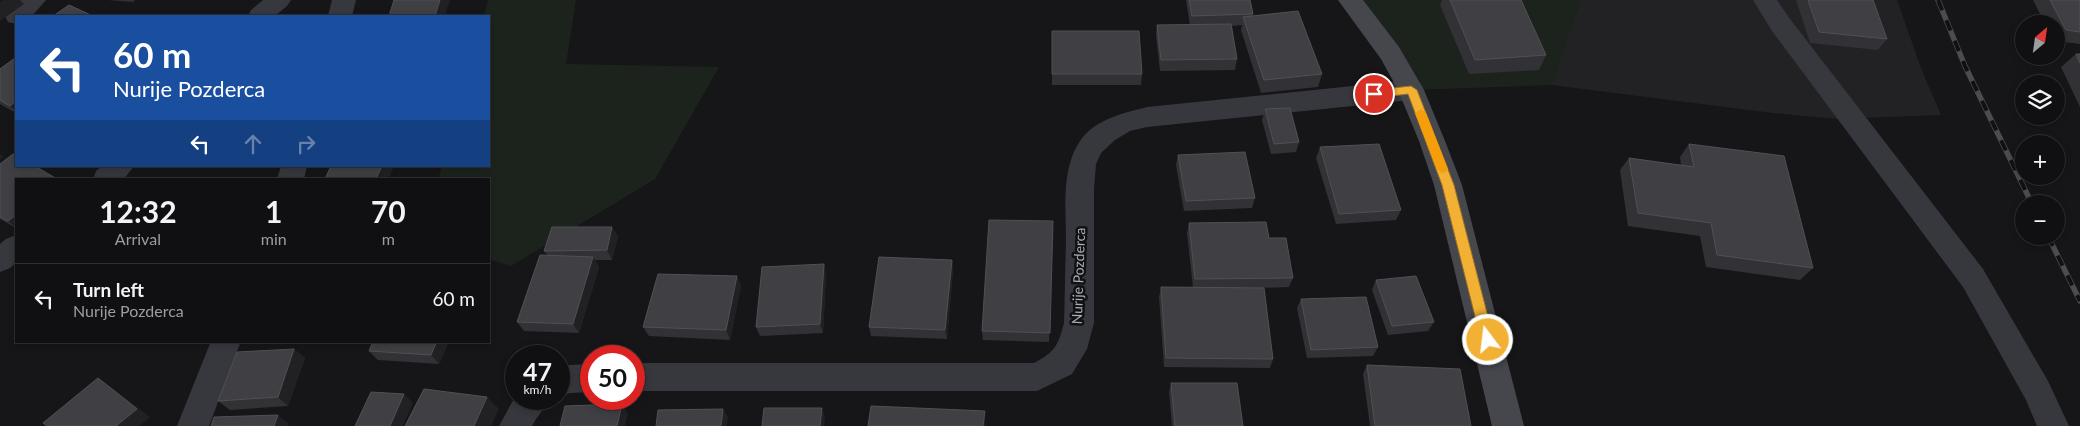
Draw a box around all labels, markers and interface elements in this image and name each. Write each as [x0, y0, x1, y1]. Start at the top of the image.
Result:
north arrow [2015, 15, 2065, 65]
map controls [2015, 15, 2065, 245]
text: 60 m [113, 33, 191, 75]
icon: left [30, 35, 95, 100]
pin [1353, 73, 1395, 115]
text: Nurije Pozderca [113, 75, 265, 102]
button: layers [2015, 75, 2065, 125]
icon: arrive [1360, 80, 1388, 108]
icon: left [186, 130, 214, 158]
icon: ahead [239, 130, 267, 158]
icon: right [292, 130, 320, 158]
button: + [2015, 135, 2065, 185]
text: 12:32 [99, 193, 177, 229]
text: 1 [265, 193, 282, 229]
text: 70 [371, 193, 406, 229]
button: − [2015, 195, 2065, 245]
street label: Nurije Pozderca [1068, 227, 1088, 325]
text: Arrival [115, 229, 161, 248]
text: min [261, 229, 287, 248]
text: m [382, 229, 395, 248]
text: Turn left [73, 278, 144, 301]
icon: left [30, 285, 58, 313]
text: 60 m [432, 287, 475, 310]
text: Nurije Pozderca [73, 301, 184, 320]
position arrow [1461, 313, 1513, 365]
speed limit sign: 50 [580, 345, 645, 410]
text: 47 [523, 356, 552, 386]
text: km/h [523, 382, 552, 397]

